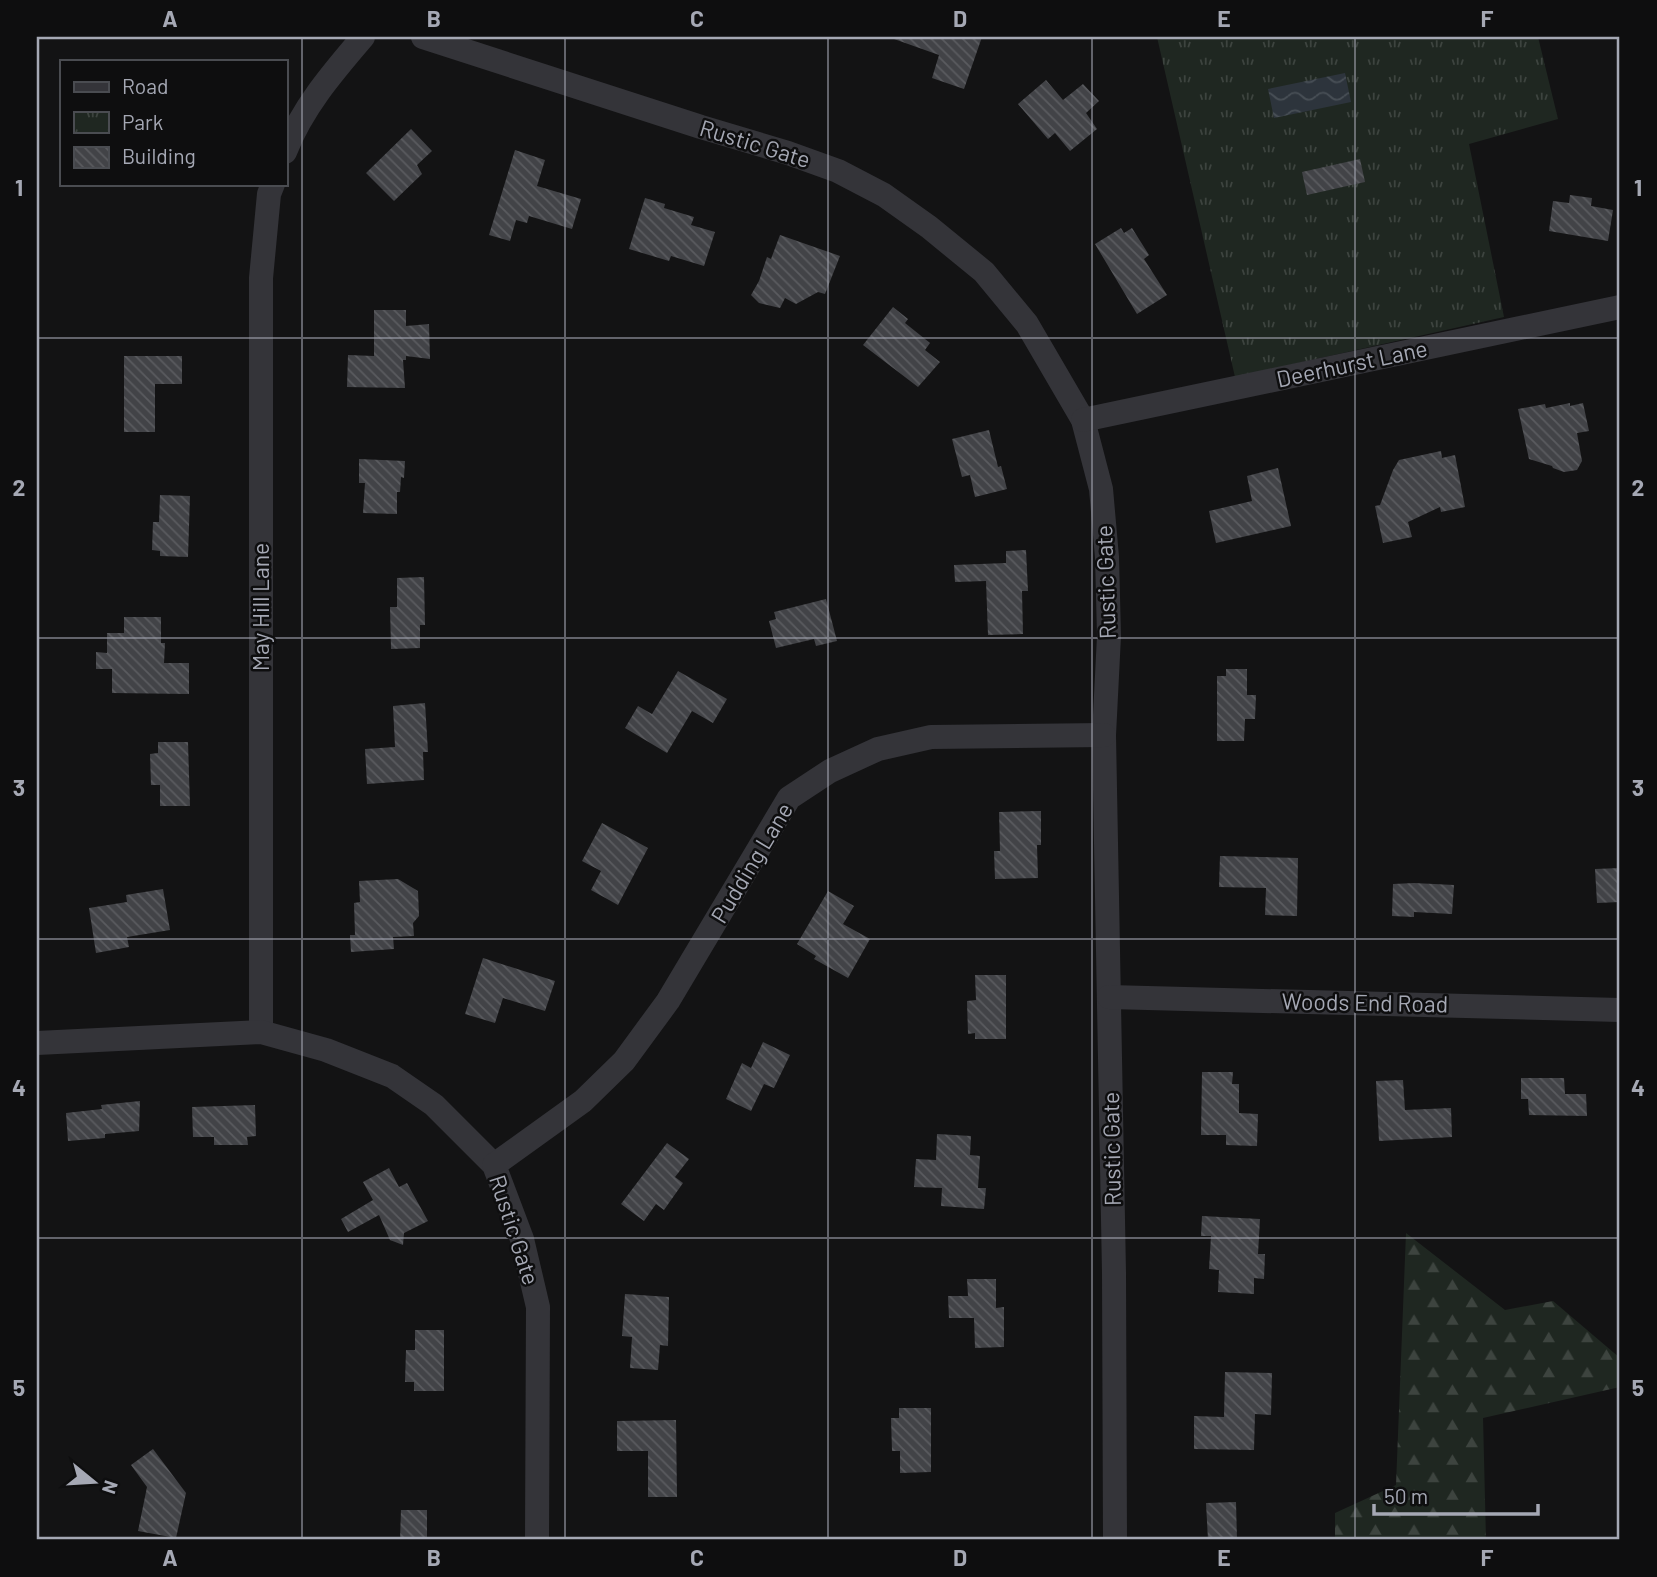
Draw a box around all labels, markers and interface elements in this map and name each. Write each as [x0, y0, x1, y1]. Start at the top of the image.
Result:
text: A [162, 4, 178, 32]
text: B [427, 4, 441, 32]
text: C [690, 4, 704, 32]
text: D [953, 4, 967, 32]
text: E [1217, 4, 1231, 32]
text: F [1481, 4, 1494, 32]
legend [60, 60, 287, 186]
text: Road [122, 73, 168, 98]
text: Park [122, 109, 163, 134]
street label: Rustic Gate [697, 113, 814, 173]
text: Building [122, 143, 196, 168]
text: 1 [15, 173, 23, 201]
text: 1 [1634, 173, 1642, 201]
street label: Deerhurst Lane [1274, 333, 1430, 393]
text: 2 [13, 473, 25, 501]
text: 2 [1632, 473, 1644, 501]
street label: Rustic Gate [1089, 525, 1121, 640]
street label: May Hill Lane [246, 543, 274, 671]
text: 3 [13, 773, 25, 801]
text: 3 [1632, 773, 1644, 801]
street label: Pudding Lane [704, 797, 798, 928]
street label: Woods End Road [1282, 987, 1449, 1017]
text: 4 [12, 1073, 26, 1101]
text: 4 [1631, 1073, 1645, 1101]
street label: Rustic Gate [1096, 1092, 1126, 1206]
street label: Rustic Gate [484, 1171, 546, 1288]
text: 5 [13, 1373, 25, 1401]
text: 5 [1632, 1373, 1644, 1401]
north arrow [60, 1448, 130, 1518]
scale bar [1374, 1472, 1538, 1516]
text: N [98, 1478, 124, 1497]
text: 50 m [1384, 1483, 1428, 1508]
text: A [162, 1543, 178, 1571]
text: B [427, 1543, 441, 1571]
text: C [690, 1543, 704, 1571]
text: D [953, 1543, 967, 1571]
text: E [1217, 1543, 1231, 1571]
text: F [1481, 1543, 1494, 1571]

